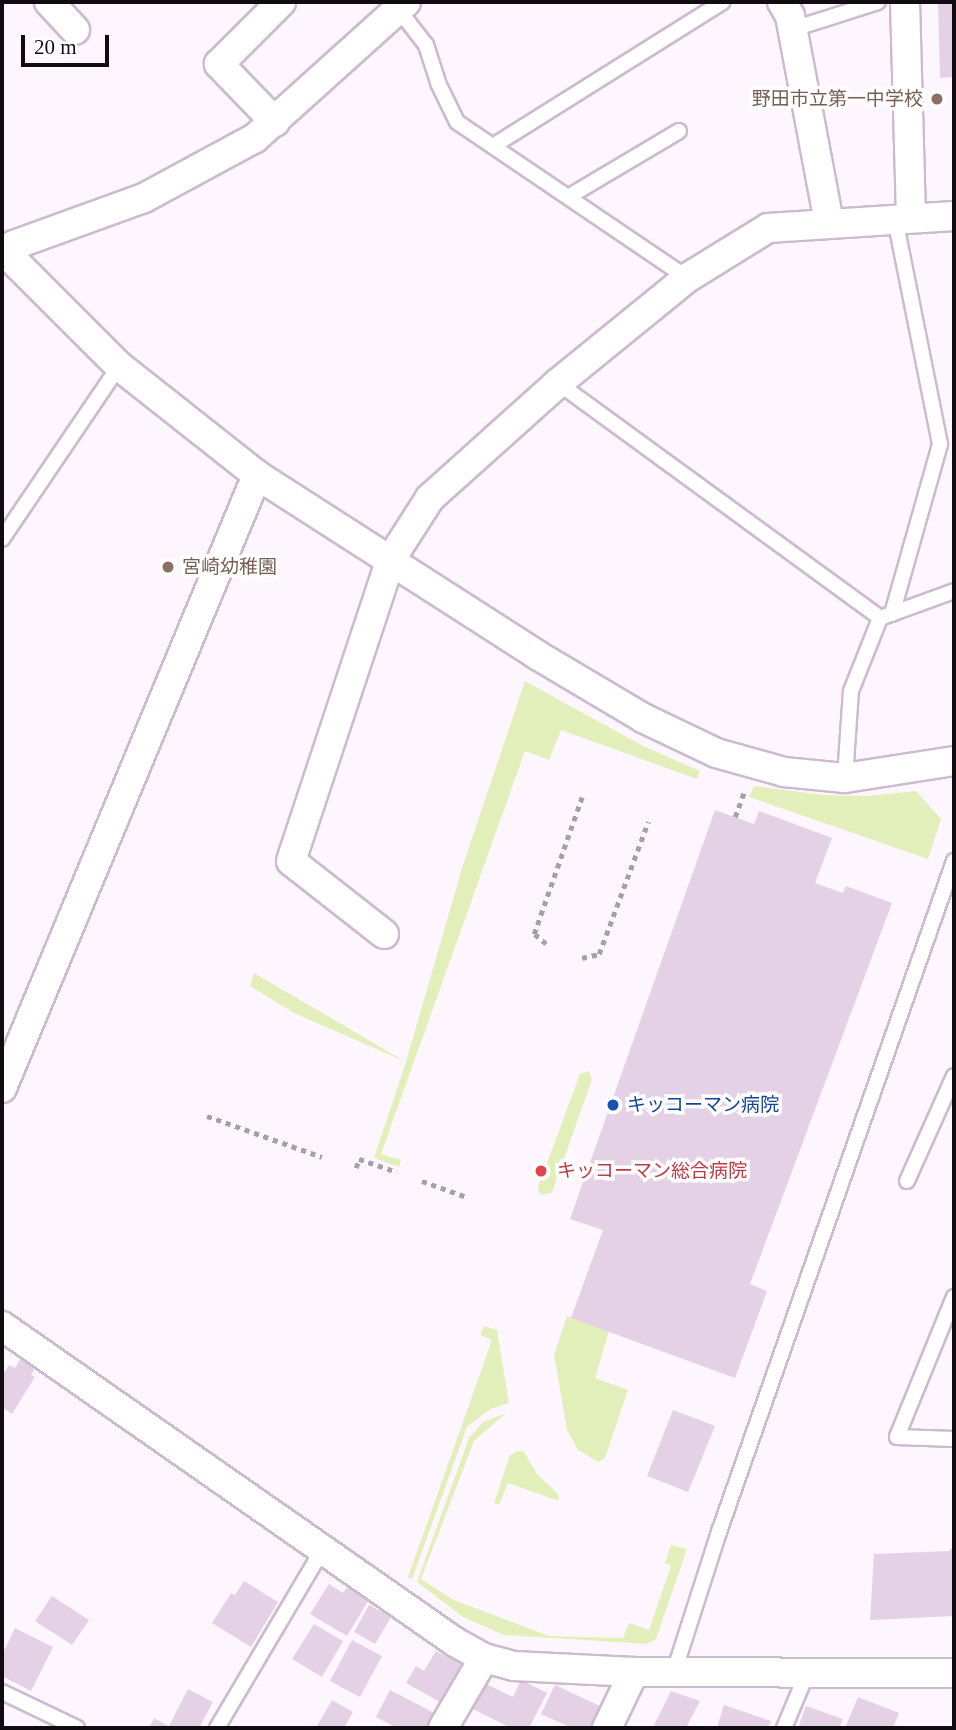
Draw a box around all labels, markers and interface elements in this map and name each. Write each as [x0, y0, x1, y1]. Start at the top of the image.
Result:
scale bar [24, 21, 112, 65]
text: 20 m [34, 35, 77, 59]
place label: 野田市立第一中学校 [752, 88, 923, 110]
marker: 野田市立第一中学校 [929, 91, 945, 107]
place label: 宮崎幼稚園 [182, 556, 277, 578]
marker: 宮崎幼稚園 [160, 559, 176, 575]
place label: キッコーマン病院 [627, 1094, 779, 1116]
marker: キッコーマン病院 [605, 1097, 621, 1113]
place label: キッコーマン総合病院 [557, 1160, 747, 1182]
marker: キッコーマン総合病院 [531, 1161, 551, 1181]

